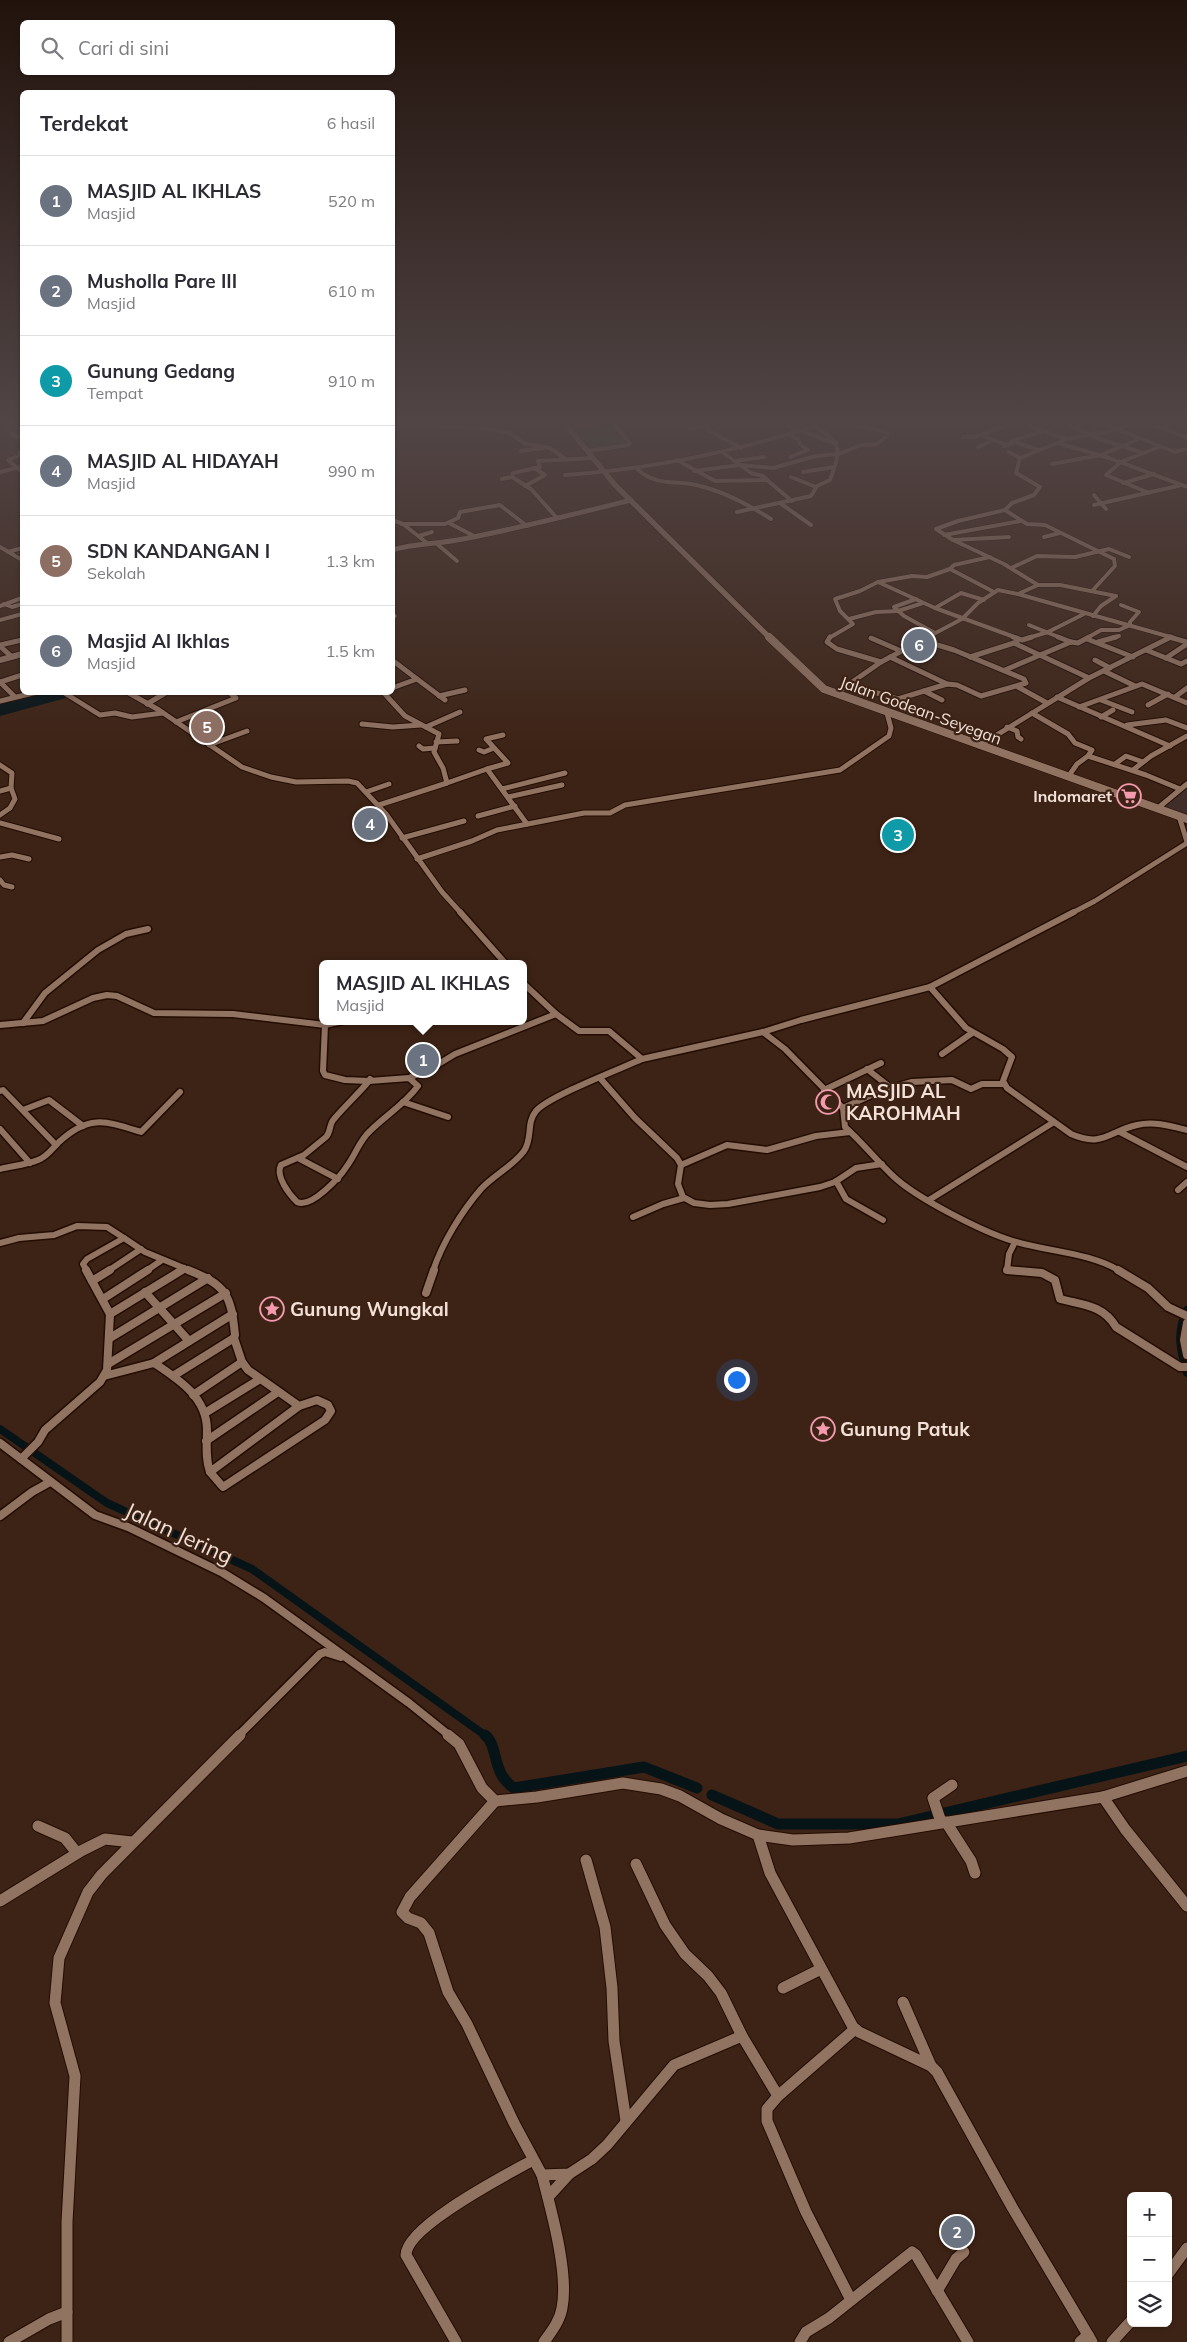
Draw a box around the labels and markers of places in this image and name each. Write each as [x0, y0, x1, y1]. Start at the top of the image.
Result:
pin: 6 [903, 626, 935, 664]
pin: 5 [191, 708, 223, 746]
supermarket icon: Indomaret [1116, 783, 1142, 809]
place label: Indomaret [1033, 786, 1112, 806]
pin: 4 [354, 805, 386, 843]
pin: 3 [882, 816, 914, 854]
pin: 1 [407, 1041, 439, 1079]
place label: MASJID AL KAROHMAH [846, 1079, 961, 1125]
mosque icon: MASJID AL KAROHMAH [815, 1089, 841, 1115]
place icon: Gunung Wungkal [259, 1296, 285, 1322]
place label: Gunung Wungkal [290, 1297, 449, 1321]
place icon: Gunung Patuk [810, 1416, 836, 1442]
place label: Gunung Patuk [840, 1417, 970, 1441]
pin: 2 [941, 2213, 973, 2251]

